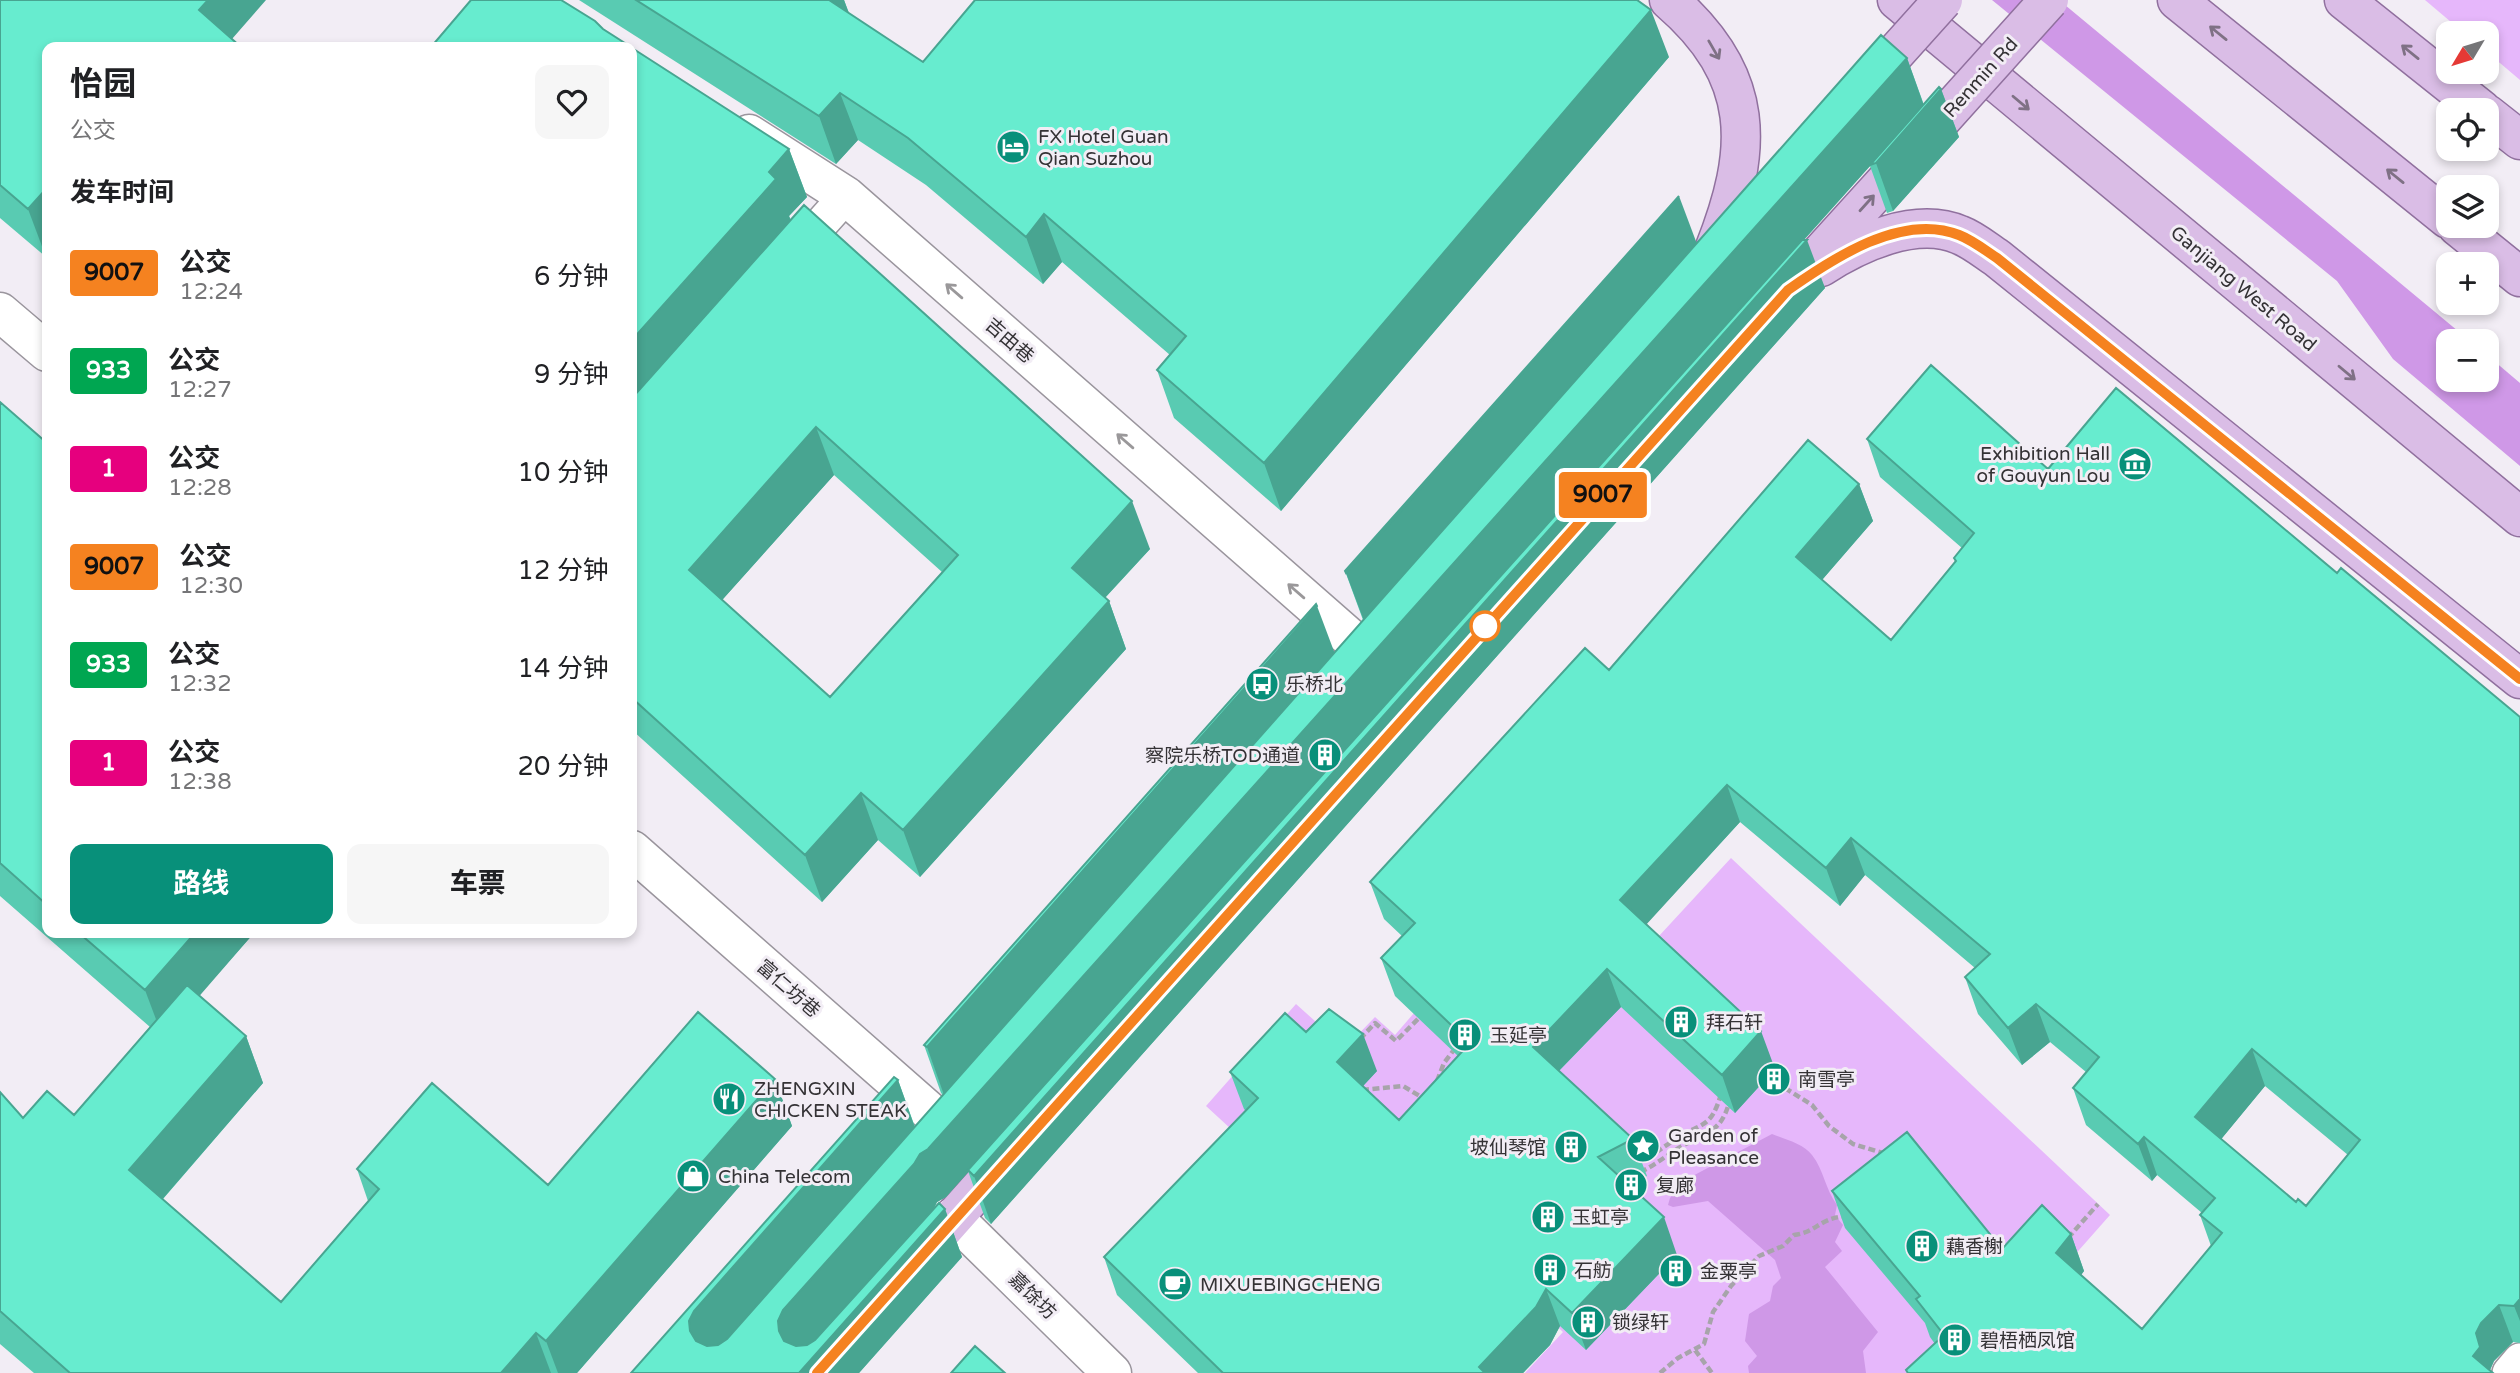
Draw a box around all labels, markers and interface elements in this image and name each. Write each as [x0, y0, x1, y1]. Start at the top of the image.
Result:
north arrow [2436, 21, 2499, 84]
map controls [2436, 21, 2499, 392]
one-way arrow [2210, 25, 2228, 41]
street label: Renmin Rd [1939, 33, 2022, 122]
one-way arrow [1707, 40, 1721, 60]
one-way arrow [2401, 45, 2419, 60]
text: 怡园 [70, 65, 136, 104]
button: heart [535, 65, 609, 139]
one-way arrow [2012, 95, 2030, 111]
button: locate [2436, 98, 2499, 161]
text: 公交 [70, 117, 116, 145]
place label: FX Hotel Guan Qian Suzhou [1038, 126, 1169, 170]
hotel icon: FX Hotel Guan Qian Suzhou [994, 128, 1032, 166]
one-way arrow [2387, 168, 2405, 184]
button: layers [2436, 175, 2499, 238]
text: 发车时间 [70, 177, 174, 208]
one-way arrow [1858, 195, 1875, 212]
street label: Ganjiang West Road [2166, 221, 2321, 356]
text: 公交 [179, 247, 231, 278]
button: + [2436, 252, 2499, 315]
text: 9007 [84, 258, 144, 287]
text: 6 分钟 [534, 261, 609, 292]
text: 12:24 [179, 278, 243, 306]
one-way arrow [945, 283, 963, 299]
street label: 吉由巷 [981, 314, 1038, 368]
button: − [2436, 329, 2499, 392]
text: 公交 [168, 345, 220, 376]
text: 933 [86, 356, 131, 385]
text: 9 分钟 [534, 359, 609, 390]
one-way arrow [2337, 365, 2355, 381]
text: 12:27 [168, 376, 232, 404]
one-way arrow [1116, 433, 1134, 449]
text: 公交 [168, 443, 220, 474]
place label: Exhibition Hall of Gouyun Lou [1976, 443, 2110, 487]
museum icon: Exhibition Hall of Gouyun Lou [2116, 445, 2154, 483]
text: 1 [101, 454, 116, 483]
text: 10 分钟 [518, 457, 609, 488]
line badge: 9007 [1554, 472, 1652, 518]
text: 12:28 [168, 474, 232, 502]
text: 9007 [1573, 480, 1633, 509]
text: 公交 [179, 541, 231, 572]
text: 9007 [84, 552, 144, 581]
text: 12 分钟 [518, 555, 609, 586]
text: 12:30 [179, 572, 243, 600]
one-way arrow [1287, 583, 1305, 599]
unlabelled marker [1470, 611, 1500, 641]
text: 公交 [168, 639, 220, 670]
text: 933 [86, 650, 131, 679]
text: 14 分钟 [518, 653, 609, 684]
bus stop icon: 乐桥北 [1243, 665, 1281, 703]
text: 12:32 [168, 670, 232, 698]
place label: 乐桥北 [1286, 674, 1343, 696]
building icon: 察院乐桥TOD通道 [1306, 736, 1344, 774]
text: 公交 [168, 737, 220, 768]
place label: 察院乐桥TOD通道 [1145, 745, 1300, 767]
text: 1 [101, 748, 116, 777]
text: 20 分钟 [518, 751, 609, 782]
text: 12:38 [168, 768, 232, 796]
button: 路线 [70, 844, 333, 924]
button: 车票 [347, 844, 609, 924]
street label: 富仁坊巷 [752, 956, 824, 1022]
building icon: 拜石轩 [1662, 1003, 1700, 1041]
place label: 拜石轩 [1706, 1012, 1763, 1034]
building icon: 玉延亭 [1446, 1016, 1484, 1054]
place label: 玉延亭 [1490, 1025, 1547, 1047]
building icon: 南雪亭 [1755, 1060, 1793, 1098]
place label: 南雪亭 [1798, 1069, 1855, 1091]
place label: ZHENGXIN CHICKEN STEAK [754, 1078, 907, 1122]
restaurant icon: ZHENGXIN CHICKEN STEAK [710, 1080, 748, 1118]
place label: Garden of Pleasance [1668, 1125, 1759, 1169]
place icon: Garden of Pleasance [1624, 1127, 1662, 1165]
building icon: 坡仙琴馆 [1552, 1128, 1590, 1166]
place label: 坡仙琴馆 [1470, 1137, 1546, 1159]
shop icon: China Telecom [674, 1157, 712, 1195]
place label: China Telecom [718, 1166, 850, 1188]
building icon: 复廊 [1612, 1166, 1650, 1204]
place label: 复廊 [1656, 1175, 1694, 1197]
building icon: 玉虹亭 [1529, 1198, 1567, 1236]
place label: 玉虹亭 [1572, 1207, 1629, 1229]
building icon: 藕香榭 [1903, 1227, 1941, 1265]
place label: 藕香榭 [1946, 1236, 2003, 1258]
building icon: 石舫 [1531, 1251, 1569, 1289]
building icon: 金粟亭 [1657, 1252, 1695, 1290]
place label: 石舫 [1574, 1260, 1612, 1282]
place label: 金粟亭 [1700, 1261, 1757, 1283]
cafe icon: MIXUEBINGCHENG [1156, 1265, 1194, 1303]
street label: 嘉馀坊 [1004, 1268, 1060, 1323]
place label: MIXUEBINGCHENG [1200, 1274, 1381, 1296]
building icon: 锁绿轩 [1569, 1303, 1607, 1341]
place label: 锁绿轩 [1612, 1312, 1669, 1334]
building icon: 碧梧栖凤馆 [1936, 1321, 1974, 1359]
place label: 碧梧栖凤馆 [1980, 1330, 2075, 1352]

